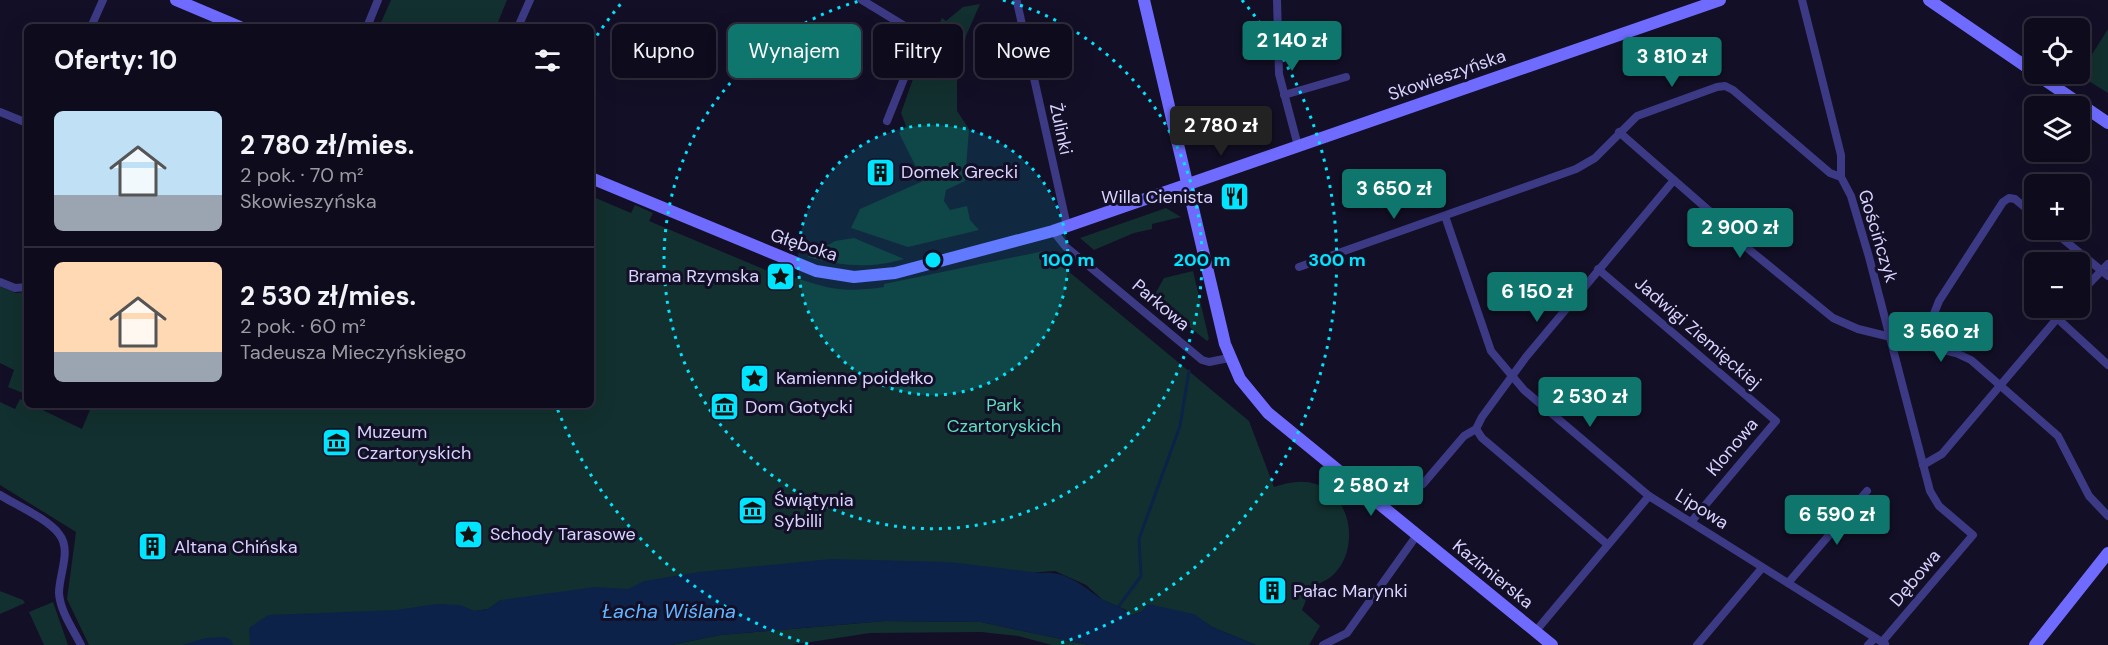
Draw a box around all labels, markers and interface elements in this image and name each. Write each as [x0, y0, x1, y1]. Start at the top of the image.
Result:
map controls [2024, 18, 2090, 318]
button: locate [2024, 18, 2090, 84]
pin: 2 140 zł [1230, 21, 1354, 72]
chip: Kupno [612, 24, 716, 78]
chip: Wynajem [728, 24, 861, 78]
chip: Filtry [873, 24, 963, 78]
chip: Nowe [975, 24, 1072, 78]
text: 2 140 zł [1257, 27, 1328, 53]
pin: 3 810 zł [1610, 37, 1734, 88]
text: Oferty: 10 [54, 43, 177, 77]
text: 3 810 zł [1637, 43, 1707, 69]
icon: filters [531, 44, 564, 77]
street label: Skowieszyńska [1385, 44, 1509, 106]
button: layers [2024, 96, 2090, 162]
street label: Żulinki [1044, 101, 1078, 157]
pin: 2 780 zł [1159, 106, 1283, 157]
text: 2 780 zł [1184, 112, 1258, 138]
text: 2 780 zł/mies. [240, 128, 414, 162]
icon: home [102, 135, 174, 207]
building icon: Domek Grecki [864, 156, 896, 188]
place label: Domek Grecki [901, 160, 1018, 184]
text: 2 pok. · 70 m² [240, 162, 364, 188]
pin: 3 650 zł [1332, 169, 1456, 220]
button: + [2024, 174, 2090, 240]
text: 3 650 zł [1356, 175, 1432, 201]
restaurant icon: Willa Cienista [1218, 181, 1250, 213]
place label: Willa Cienista [1101, 185, 1213, 209]
street label: Gościńczyk [1853, 187, 1903, 285]
text: Skowieszyńska [240, 188, 377, 214]
pin: 2 900 zł [1678, 208, 1802, 259]
text: 2 900 zł [1701, 214, 1779, 240]
street label: Głęboka [767, 223, 841, 267]
text: 100 m [1041, 248, 1095, 272]
text: 200 m [1174, 248, 1230, 272]
text: 300 m [1308, 248, 1366, 272]
centre of rings [923, 250, 943, 270]
button: − [2024, 252, 2090, 318]
place icon: Brama Rzymska [764, 260, 796, 292]
place label: Brama Rzymska [628, 264, 759, 288]
street label: Jadwigi Ziemięckiej [1630, 271, 1766, 395]
pin: 6 150 zł [1475, 272, 1599, 323]
street label: Parkowa [1127, 274, 1195, 336]
text: 6 150 zł [1501, 278, 1573, 304]
text: 2 530 zł/mies. [240, 279, 416, 313]
icon: home [102, 286, 174, 358]
pin: 3 560 zł [1879, 312, 2003, 363]
text: 2 pok. · 60 m² [240, 313, 366, 339]
text: 3 560 zł [1903, 318, 1979, 344]
text: Tadeusza Mieczyńskiego [240, 339, 466, 365]
place icon: Kamienne poidełko [739, 362, 771, 394]
place label: Kamienne poidełko [776, 366, 934, 390]
pin: 2 530 zł [1528, 377, 1652, 428]
text: 2 530 zł [1552, 383, 1628, 409]
museum icon: Dom Gotycki [708, 391, 740, 423]
park label: Park Czartoryskich [947, 393, 1061, 438]
place label: Dom Gotycki [745, 395, 853, 419]
street label: Klonowa [1701, 413, 1763, 481]
place label: Muzeum Czartoryskich [357, 420, 471, 465]
museum icon: Muzeum Czartoryskich [320, 426, 352, 458]
pin: 2 580 zł [1309, 466, 1433, 517]
text: 2 580 zł [1333, 472, 1409, 498]
street label: Lipowa [1671, 483, 1733, 535]
place label: Świątynia Sybilli [774, 488, 854, 533]
museum icon: Świątynia Sybilli [737, 494, 769, 526]
pin: 6 590 zł [1775, 495, 1899, 546]
text: 6 590 zł [1799, 501, 1875, 527]
place icon: Schody Tarasowe [453, 518, 485, 550]
place label: Schody Tarasowe [490, 522, 636, 546]
building icon: Altana Chińska [137, 531, 169, 563]
street label: Kazimierska [1448, 534, 1538, 614]
place label: Altana Chińska [174, 535, 297, 559]
street label: Dębowa [1884, 544, 1946, 612]
building icon: Pałac Marynki [1256, 575, 1288, 607]
place label: Pałac Marynki [1293, 579, 1408, 603]
water label: Łacha Wiślana [602, 598, 736, 624]

